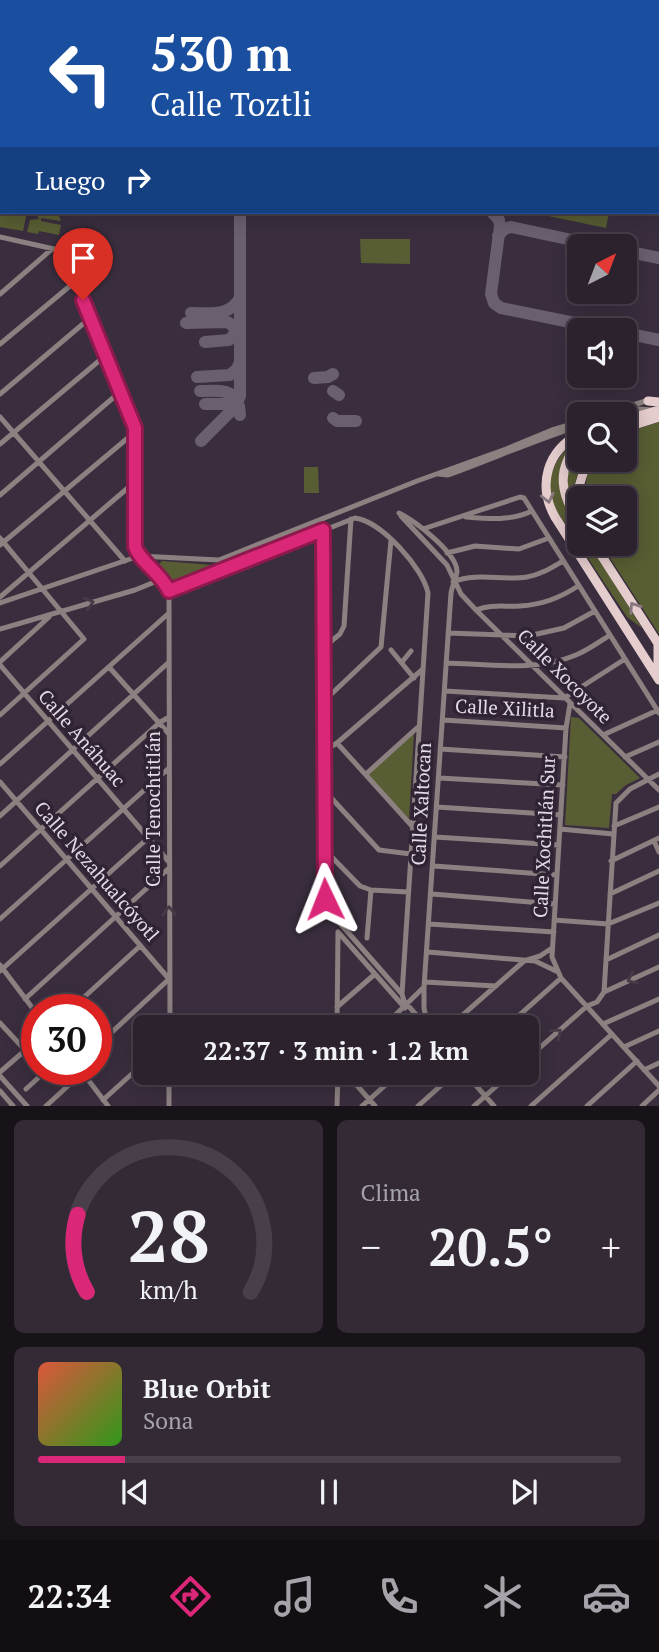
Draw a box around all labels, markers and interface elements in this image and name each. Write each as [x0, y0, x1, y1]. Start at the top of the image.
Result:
text: 530 m [150, 20, 292, 85]
icon: left [35, 28, 126, 119]
text: Calle Toztli [150, 83, 312, 125]
icon: right [119, 161, 157, 199]
text: Luego [35, 163, 105, 197]
pin [53, 228, 113, 300]
north arrow [567, 234, 637, 304]
map controls [567, 234, 637, 556]
icon: arrive [64, 239, 102, 277]
button: sound [567, 318, 637, 388]
button: search [567, 402, 637, 472]
button: layers [567, 486, 637, 556]
one-way arrow [540, 492, 555, 504]
one-way arrow [83, 597, 95, 612]
one-way arrow [630, 602, 643, 615]
street label: Calle Xocoyote [512, 623, 618, 729]
street label: Calle Anáhuac [33, 684, 132, 792]
street label: Calle Xilitla [455, 692, 556, 723]
street label: Calle Tenochtitlán [140, 731, 165, 887]
street label: Calle Xaltocan [405, 742, 436, 866]
street label: Calle Xochitlán Sur [527, 755, 560, 919]
street label: Calle Nezahualcóyotl [30, 795, 165, 946]
position arrow [288, 862, 362, 936]
one-way arrow [161, 905, 177, 916]
one-way arrow [626, 971, 639, 985]
speed limit sign: 30 [21, 994, 112, 1085]
one-way arrow [549, 1029, 562, 1041]
text: 22:37 · 3 min · 1.2 km [203, 1033, 469, 1067]
text: Clima [361, 1177, 421, 1208]
text: 28 [127, 1187, 209, 1284]
text: 20.5° [428, 1212, 553, 1281]
text: − [361, 1222, 381, 1272]
text: + [601, 1222, 621, 1272]
text: km/h [139, 1273, 197, 1306]
text: Blue Orbit [143, 1371, 271, 1405]
text: Sona [143, 1405, 193, 1436]
icon: previous [116, 1473, 154, 1511]
icon: pause [310, 1473, 348, 1511]
icon: next [505, 1473, 543, 1511]
icon: directions [166, 1572, 215, 1621]
icon: music [270, 1572, 319, 1621]
icon: phone [374, 1572, 423, 1621]
icon: climate [478, 1572, 527, 1621]
icon: car [582, 1572, 631, 1621]
text: 22:34 [28, 1575, 111, 1617]

